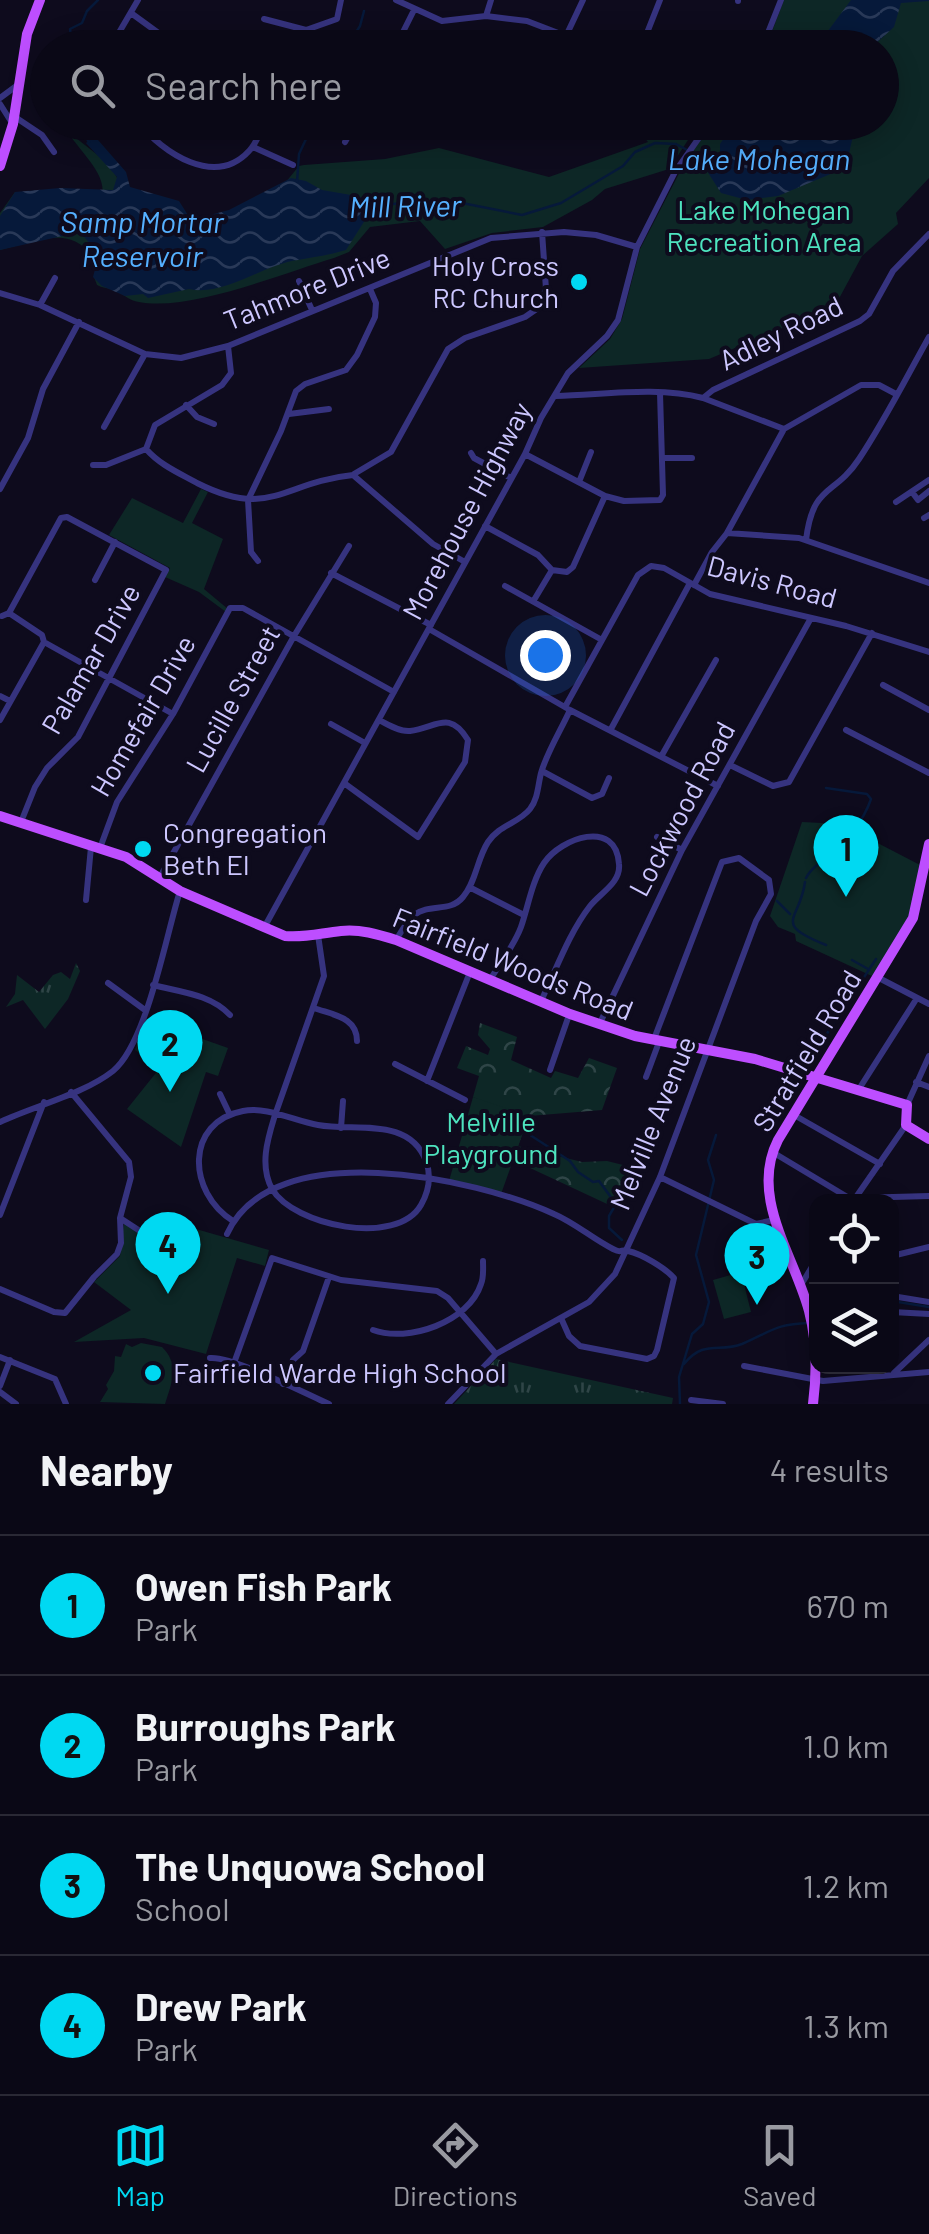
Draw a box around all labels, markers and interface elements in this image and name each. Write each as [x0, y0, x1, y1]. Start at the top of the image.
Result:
search box [30, 30, 899, 140]
icon: search [65, 58, 120, 113]
text: Search here [145, 62, 343, 108]
water label: Lake Mohegan [668, 140, 850, 176]
water label: Mill River [349, 186, 463, 224]
park label: Lake Mohegan Recreation Area [667, 192, 862, 258]
water label: Samp Mortar Reservoir [60, 203, 225, 273]
street label: Tahmore Drive [219, 239, 395, 337]
place label: Holy Cross RC Church [432, 248, 559, 314]
marker: Holy Cross RC Church [568, 271, 590, 293]
street label: Adley Road [713, 288, 848, 377]
street label: Morehouse Highway [394, 396, 538, 625]
street label: Davis Road [704, 547, 841, 615]
street label: Palamar Drive [34, 578, 147, 739]
street label: Lucille Street [178, 619, 286, 778]
street label: Homefair Drive [82, 629, 202, 802]
your location [520, 630, 571, 681]
street label: Lockwood Road [621, 715, 741, 902]
pin: 1 [814, 814, 878, 897]
place label: Congregation Beth El [163, 815, 327, 881]
marker: Congregation Beth El [132, 838, 154, 860]
street label: Fairfield Woods Road [388, 899, 638, 1027]
street label: Stratfield Road [745, 964, 868, 1137]
pin: 2 [138, 1010, 202, 1092]
street label: Melville Avenue [602, 1031, 702, 1214]
park label: Melville Playground [424, 1104, 558, 1170]
map controls [809, 1194, 899, 1374]
button: locate [809, 1194, 899, 1284]
pin: 4 [136, 1212, 200, 1294]
pin: 3 [724, 1222, 790, 1305]
button: layers [809, 1284, 899, 1374]
place label: Fairfield Warde High School [173, 1355, 506, 1389]
marker: Fairfield Warde High School [142, 1362, 164, 1384]
text: Nearby [40, 1444, 173, 1494]
text: 4 results [770, 1450, 889, 1488]
text: Owen Fish Park [135, 1563, 392, 1609]
text: 1 [67, 1586, 78, 1624]
text: 670 m [806, 1586, 889, 1624]
text: Park [135, 1609, 198, 1647]
text: Burroughs Park [135, 1703, 395, 1749]
text: 2 [64, 1726, 81, 1764]
text: 1.0 km [803, 1726, 889, 1764]
text: Park [135, 1749, 198, 1787]
text: The Unquowa School [135, 1843, 485, 1889]
text: 3 [64, 1866, 81, 1904]
text: 1.2 km [803, 1866, 889, 1904]
text: School [135, 1889, 230, 1927]
text: Drew Park [135, 1983, 307, 2029]
text: 4 [63, 2006, 82, 2044]
text: 1.3 km [804, 2006, 889, 2044]
text: Park [135, 2029, 198, 2067]
tab: Map [113, 2118, 168, 2212]
tab: Directions [393, 2118, 518, 2212]
tab: Saved [743, 2118, 816, 2212]

